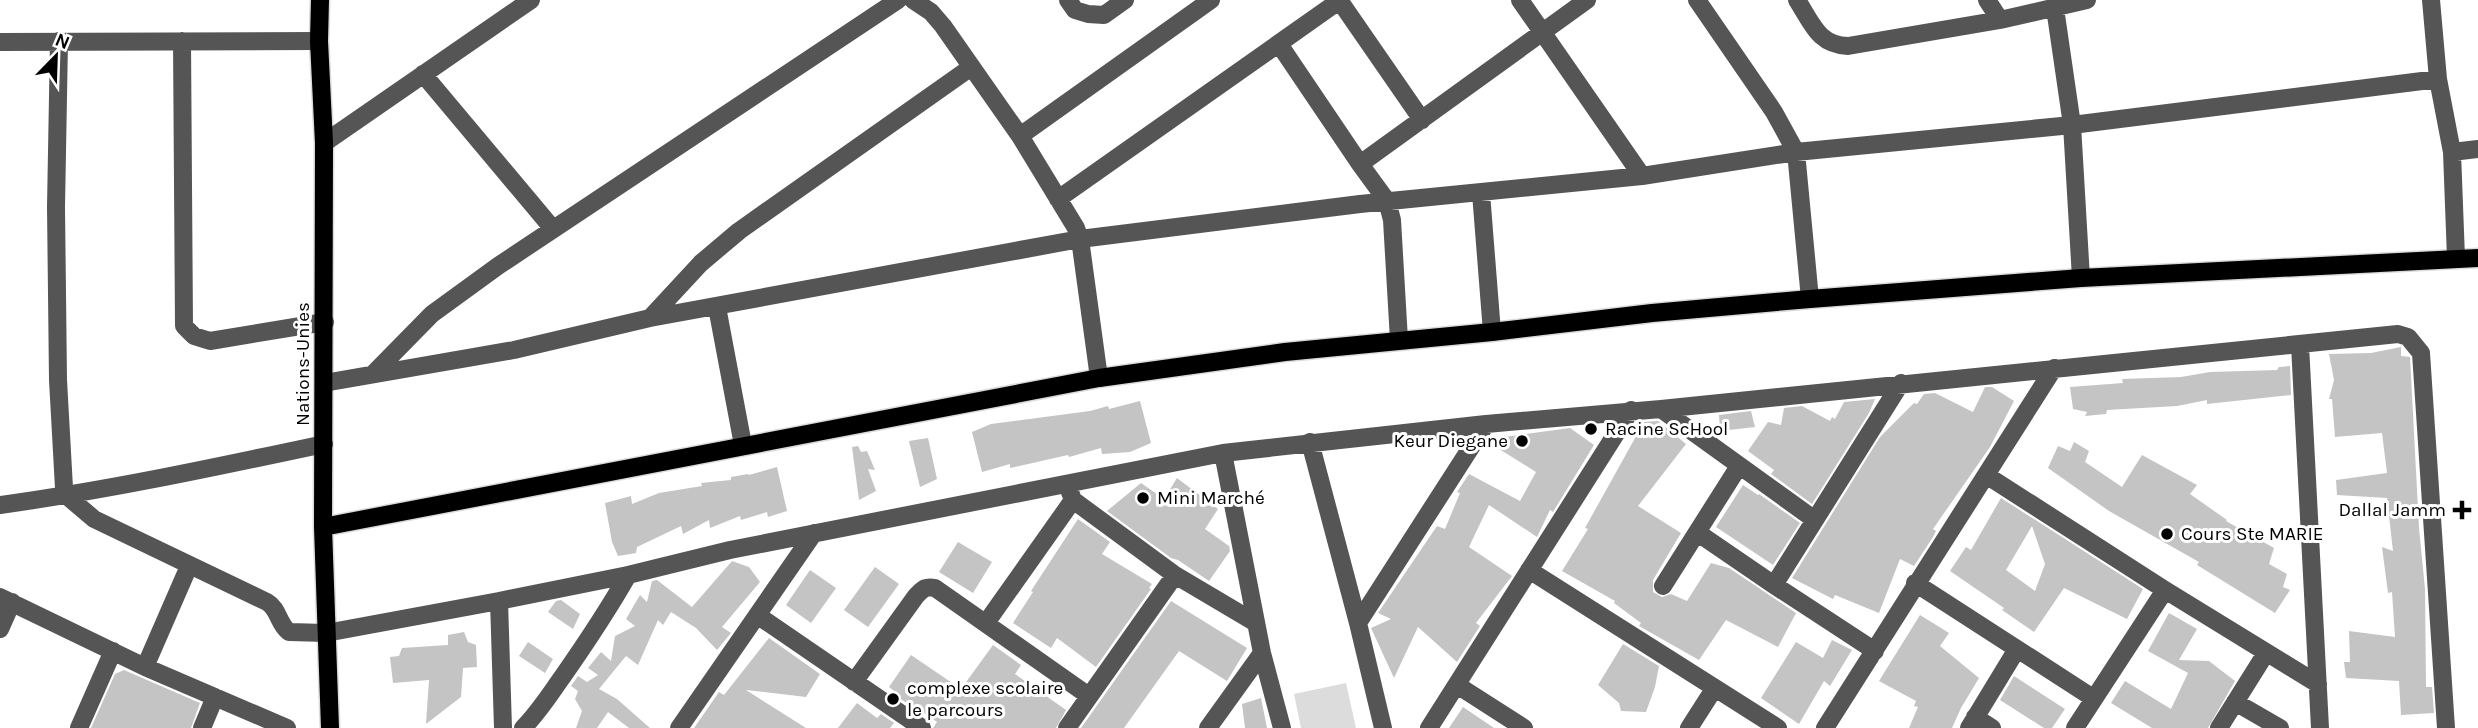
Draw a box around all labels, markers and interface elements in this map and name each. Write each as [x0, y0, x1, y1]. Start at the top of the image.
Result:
north arrow [21, 21, 91, 91]
text: N [52, 28, 73, 54]
street label: Nations-Unies [292, 302, 314, 426]
place label: Racine ScHool [1605, 418, 1728, 440]
marker: Racine ScHool [1583, 421, 1599, 437]
place label: Keur Diegane [1393, 430, 1508, 452]
marker: Keur Diegane [1514, 433, 1530, 449]
place label: Mini Marché [1157, 487, 1265, 509]
marker: Mini Marché [1135, 490, 1151, 506]
place label: Dallal Jamm [2338, 499, 2446, 521]
marker: Dallal Jamm [2452, 500, 2472, 520]
place label: Cours Ste MARIE [2181, 523, 2323, 545]
marker: Cours Ste MARIE [2159, 526, 2175, 542]
place label: complexe scolaire le parcours [907, 677, 1063, 721]
marker: complexe scolaire le parcours [885, 691, 901, 707]

